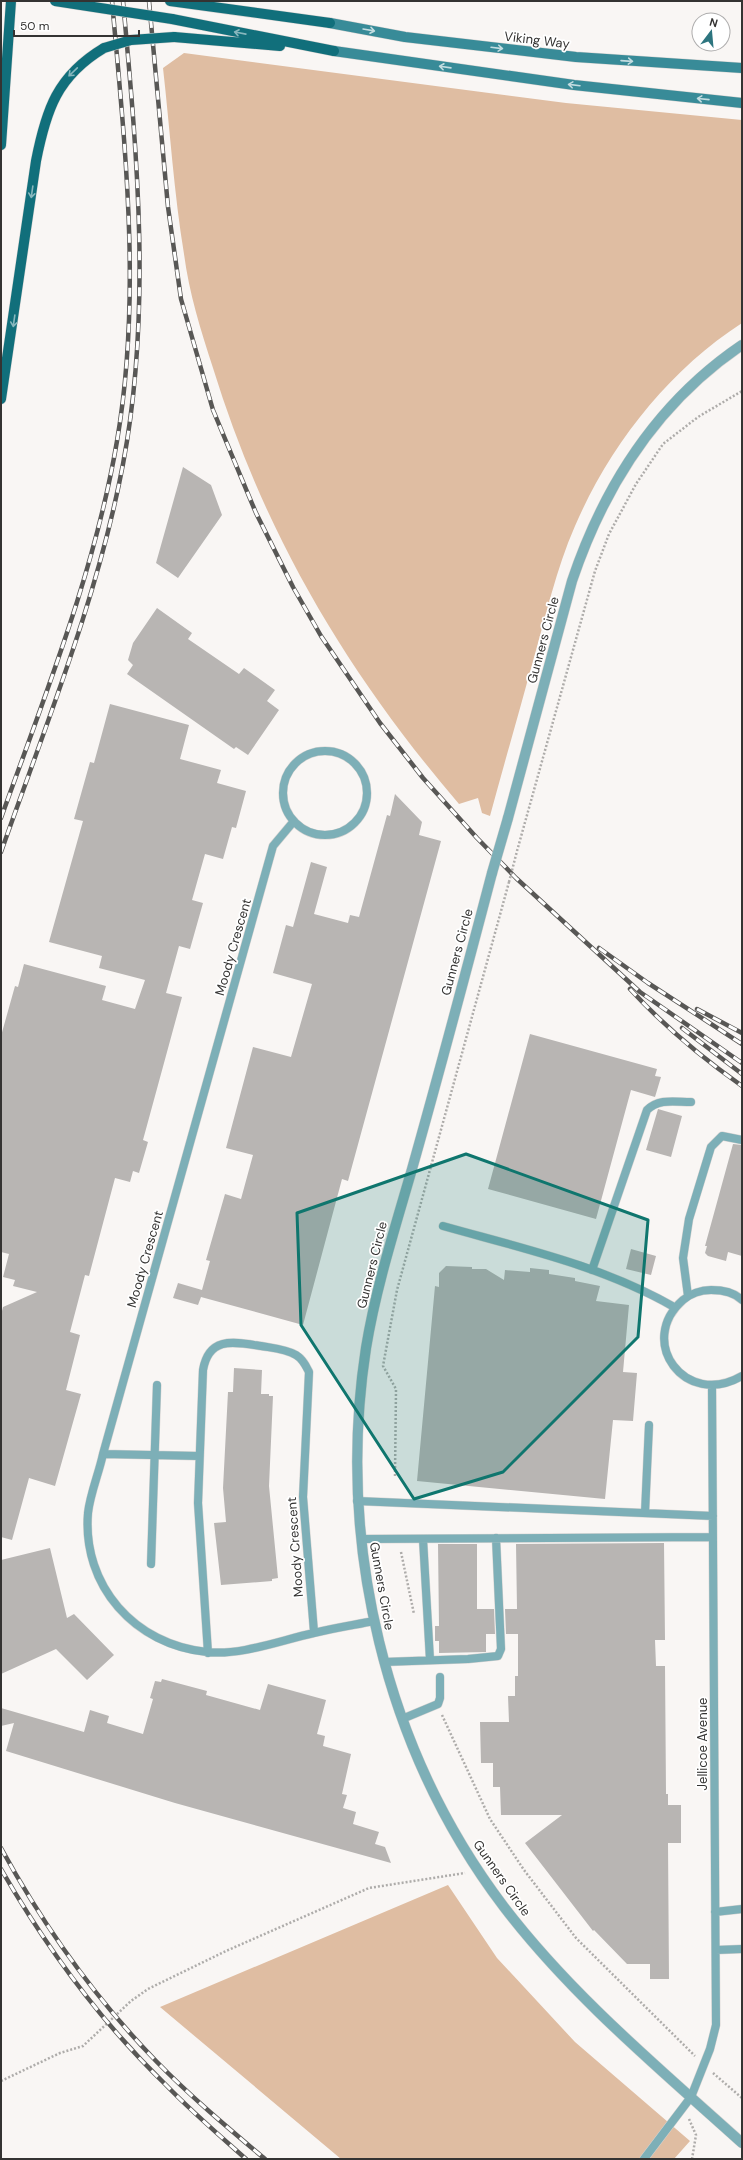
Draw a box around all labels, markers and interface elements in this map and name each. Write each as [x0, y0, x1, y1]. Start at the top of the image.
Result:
scale bar [14, 12, 139, 38]
north arrow [691, 12, 731, 52]
text: N [708, 15, 720, 30]
text: 50 m [20, 18, 49, 34]
one-way arrow [362, 26, 375, 34]
one-way arrow [234, 28, 247, 36]
street label: Viking Way [503, 28, 571, 52]
one-way arrow [491, 44, 504, 52]
one-way arrow [620, 57, 633, 64]
one-way arrow [439, 63, 452, 71]
one-way arrow [68, 67, 78, 77]
one-way arrow [568, 81, 581, 89]
one-way arrow [697, 95, 710, 102]
one-way arrow [28, 185, 36, 198]
one-way arrow [10, 314, 18, 327]
street label: Gunners Circle [523, 595, 563, 685]
street label: Moody Crescent [211, 896, 255, 998]
street label: Gunners Circle [437, 907, 477, 997]
street label: Moody Crescent [123, 1208, 167, 1310]
street label: Gunners Circle [353, 1220, 391, 1310]
street label: Moody Crescent [283, 1496, 307, 1598]
street label: Gunners Circle [366, 1541, 398, 1631]
street label: Jellicoe Avenue [694, 1698, 711, 1790]
street label: Gunners Circle [469, 1837, 535, 1919]

